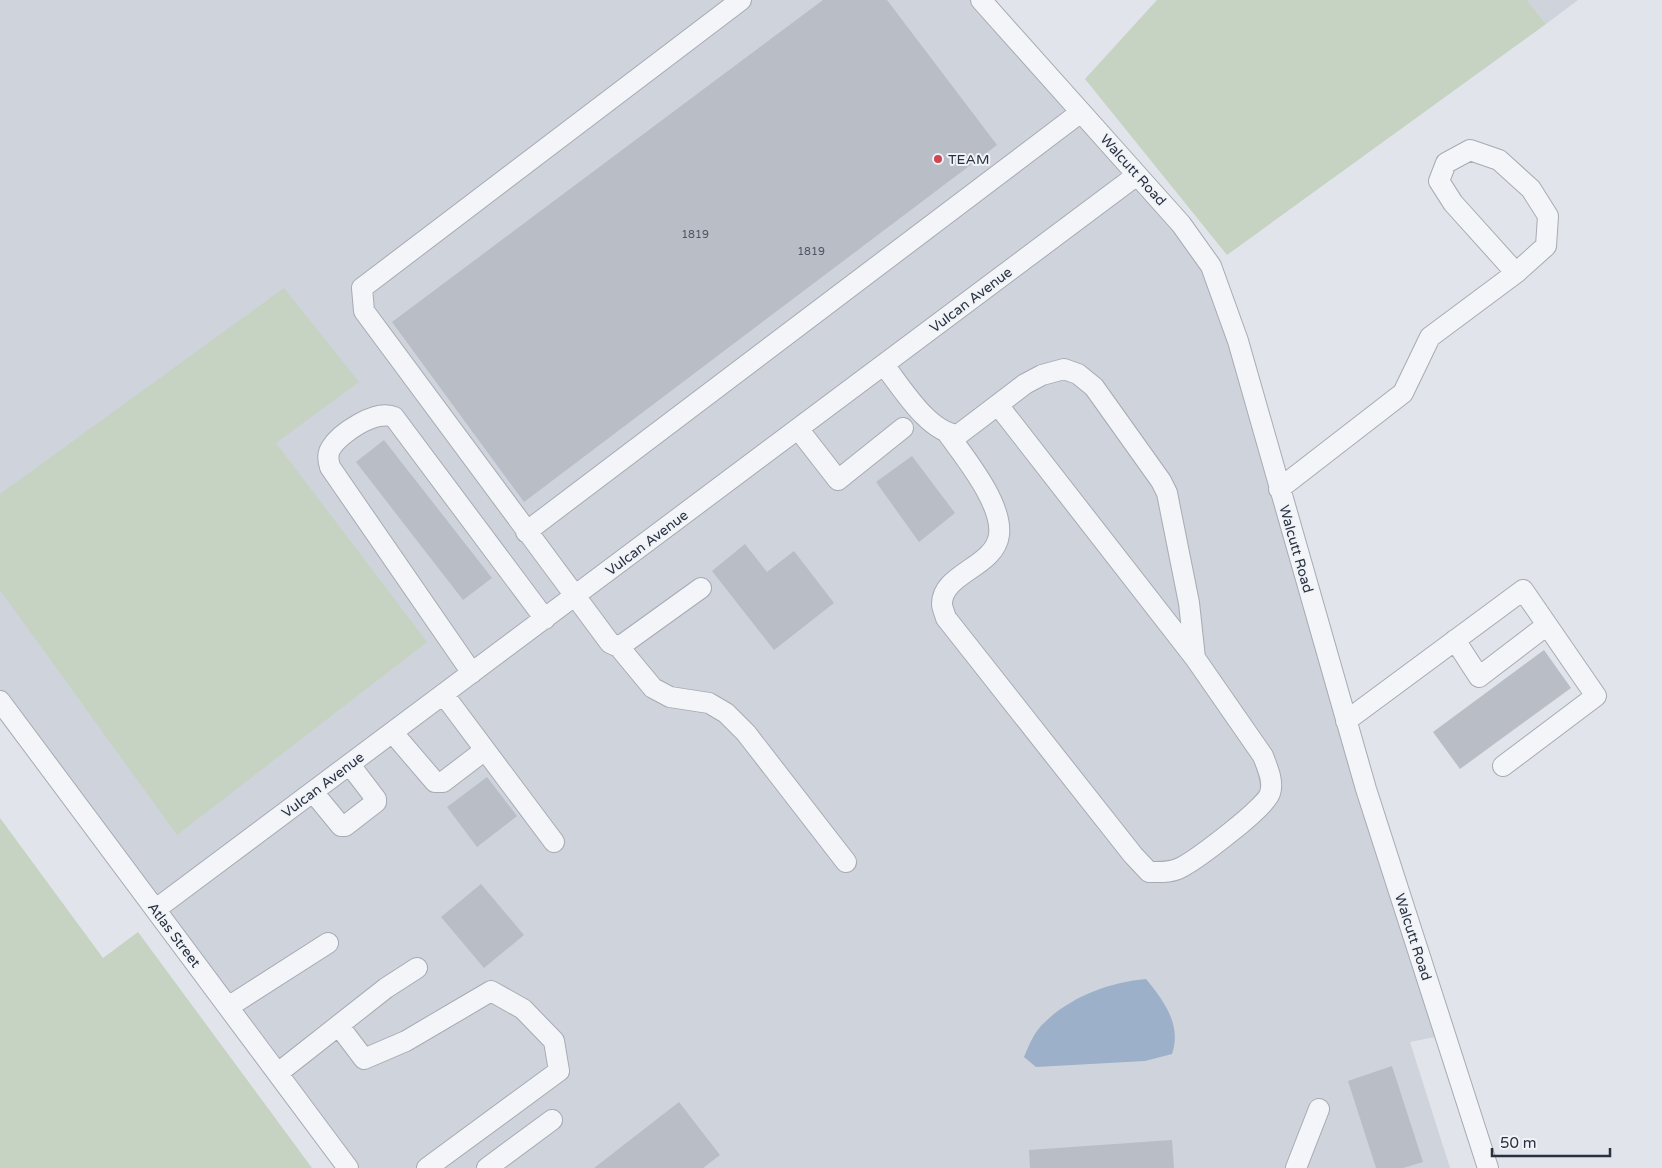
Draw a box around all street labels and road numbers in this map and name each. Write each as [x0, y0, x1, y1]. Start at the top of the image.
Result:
street label: Walcutt Road [1096, 131, 1170, 209]
street label: Vulcan Avenue [926, 263, 1016, 337]
street label: Walcutt Road [1275, 503, 1317, 595]
street label: Vulcan Avenue [602, 506, 692, 580]
street label: Vulcan Avenue [278, 748, 368, 822]
street label: Walcutt Road [1391, 891, 1435, 983]
street label: Atlas Street [144, 899, 204, 971]

